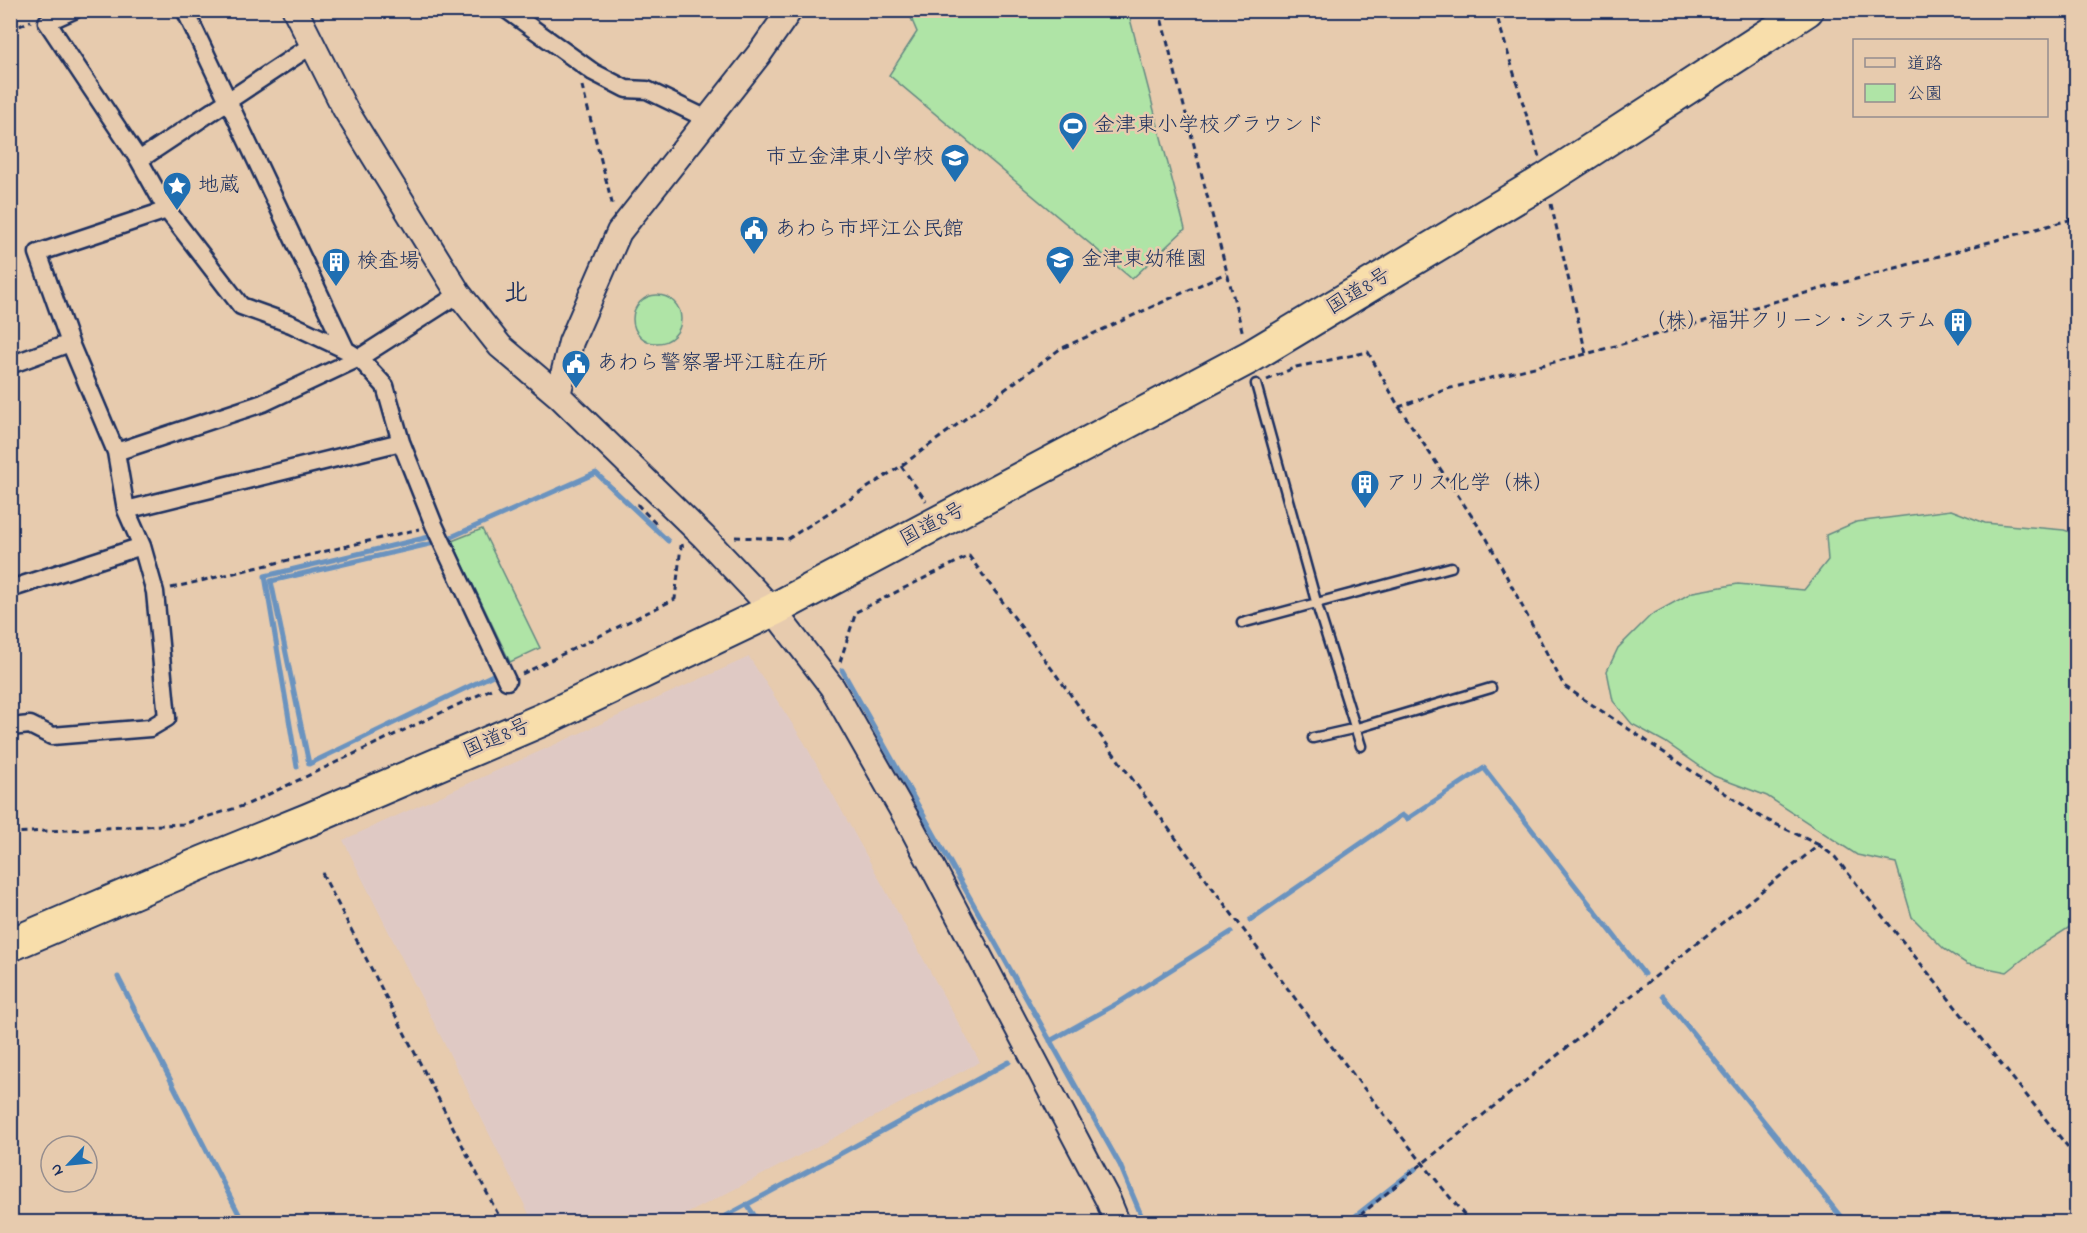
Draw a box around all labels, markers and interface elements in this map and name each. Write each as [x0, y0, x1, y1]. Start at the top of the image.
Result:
legend [1853, 39, 2048, 117]
text: 道路 [1907, 52, 1943, 78]
text: 公園 [1907, 82, 1943, 108]
sports icon: 金津東小学校グラウンド [1057, 110, 1089, 152]
place label: 金津東小学校グラウンド [1094, 111, 1325, 141]
school or university icon: 市立金津東小学校 [939, 142, 971, 184]
place label: 市立金津東小学校 [766, 143, 934, 173]
place icon: 地蔵 [161, 170, 193, 212]
place label: 地蔵 [198, 171, 240, 201]
public building icon: あわら市坪江公民館 [738, 214, 770, 256]
place label: あわら市坪江公民館 [775, 215, 964, 245]
school or university icon: 金津東幼稚園 [1044, 244, 1076, 286]
place label: 金津東幼稚園 [1081, 245, 1207, 275]
building icon: 検査場 [320, 246, 352, 288]
place label: 検査場 [357, 247, 420, 277]
street label: 国道8号 [1321, 261, 1397, 323]
district label: 北 [504, 277, 528, 312]
building icon: （株）福井クリーン・システム [1942, 306, 1974, 348]
place label: （株）福井クリーン・システム [1645, 307, 1937, 337]
public building icon: あわら警察署坪江駐在所 [560, 348, 592, 390]
place label: あわら警察署坪江駐在所 [597, 349, 828, 379]
building icon: アリス化学（株） [1349, 468, 1381, 510]
place label: アリス化学（株） [1386, 469, 1554, 499]
street label: 国道8号 [895, 495, 971, 555]
street label: 国道8号 [459, 711, 535, 767]
north arrow [39, 1134, 99, 1194]
text: N [44, 1159, 70, 1180]

